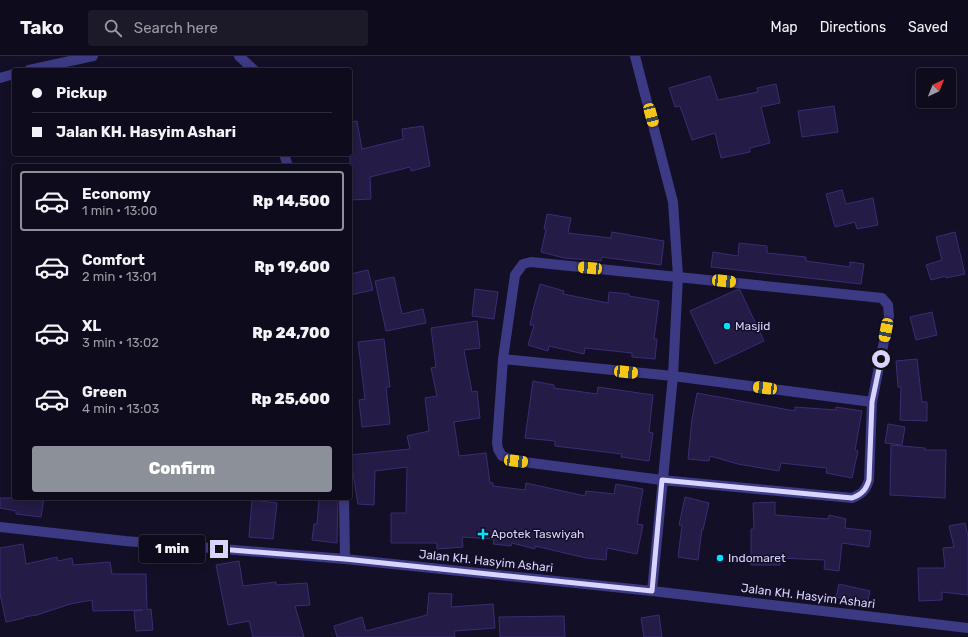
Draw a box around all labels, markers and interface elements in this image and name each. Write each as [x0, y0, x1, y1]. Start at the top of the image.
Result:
search box [88, 10, 368, 46]
text: Tako [20, 16, 64, 39]
icon: search [102, 17, 124, 39]
text: Search here [134, 19, 218, 37]
text: Map [771, 19, 798, 36]
text: Directions [820, 19, 886, 36]
text: Saved [908, 19, 948, 36]
north arrow [916, 68, 956, 108]
map controls [916, 68, 956, 108]
text: Pickup [56, 84, 107, 102]
car [642, 102, 660, 128]
text: Jalan KH. Hasyim Ashari [56, 123, 236, 141]
icon: car [34, 183, 70, 219]
text: Economy [82, 185, 151, 203]
text: Rp 14,500 [253, 192, 330, 210]
text: 1 min · 13:00 [82, 203, 157, 218]
icon: car [34, 249, 70, 285]
text: Comfort [82, 251, 145, 269]
text: Rp 19,600 [254, 258, 330, 276]
car [578, 261, 602, 275]
text: 2 min · 13:01 [82, 269, 157, 284]
car [711, 274, 737, 288]
icon: car [34, 315, 70, 351]
text: XL [82, 317, 101, 335]
car [878, 317, 894, 343]
place label: Masjid [735, 319, 770, 333]
marker: Masjid [722, 321, 732, 331]
text: Rp 24,700 [252, 324, 330, 342]
text: 3 min · 13:02 [82, 335, 159, 350]
route start [872, 350, 890, 368]
car [613, 365, 639, 379]
icon: car [34, 381, 70, 417]
car [752, 381, 778, 395]
text: Green [82, 383, 127, 401]
text: Rp 25,600 [251, 390, 330, 408]
text: 4 min · 13:03 [82, 401, 159, 416]
button: Confirm [32, 446, 332, 492]
car [503, 454, 529, 468]
place label: Apotek Taswiyah [491, 527, 584, 541]
marker: Apotek Taswiyah [478, 529, 488, 539]
callout: 1 min [139, 535, 205, 563]
route end [210, 540, 228, 558]
text: 1 min [155, 541, 189, 556]
street label: Jalan KH. Hasyim Ashari [418, 547, 554, 575]
place label: Indomaret [728, 551, 786, 565]
marker: Indomaret [715, 553, 725, 563]
street label: Jalan KH. Hasyim Ashari [740, 581, 876, 611]

